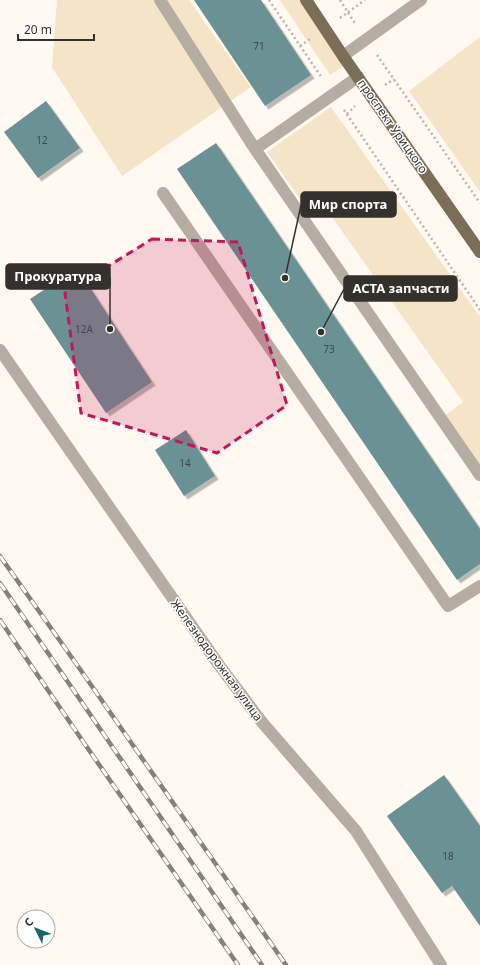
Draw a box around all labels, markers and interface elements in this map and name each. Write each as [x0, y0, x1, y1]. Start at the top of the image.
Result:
scale bar [18, 16, 94, 42]
text: 20 m [24, 21, 52, 38]
house number: 71 [253, 39, 265, 53]
street label: проспект Урицкого [354, 75, 432, 177]
house number: 12 [36, 133, 48, 147]
callout: Мир спорта [301, 192, 396, 217]
text: Мир спорта [309, 195, 387, 213]
callout: Прокуратура [6, 264, 110, 289]
text: Прокуратура [14, 267, 102, 285]
callout: АСТА запчасти [344, 276, 457, 301]
text: АСТА запчасти [352, 279, 450, 297]
house number: 12А [75, 322, 94, 336]
house number: 73 [323, 342, 335, 356]
house number: 14 [179, 456, 191, 470]
street label: Железнодорожная улица [167, 596, 267, 724]
house number: 18 [442, 849, 454, 863]
north arrow [16, 909, 56, 949]
text: С [20, 914, 36, 930]

